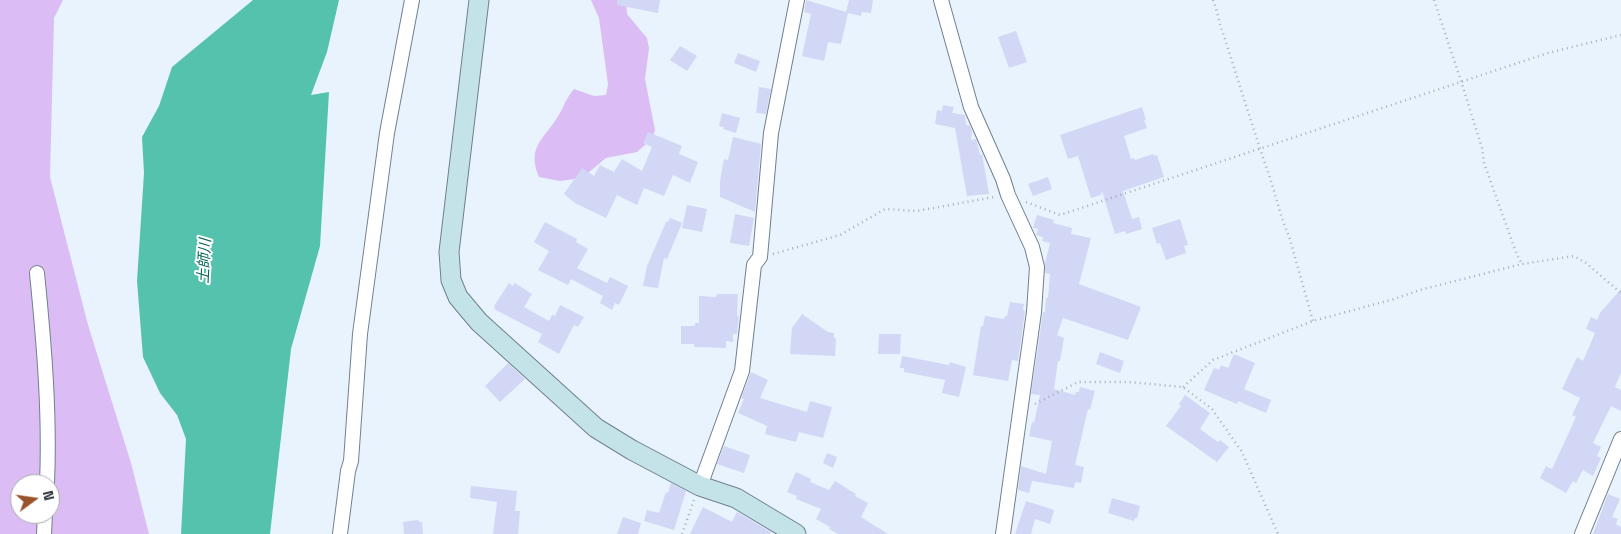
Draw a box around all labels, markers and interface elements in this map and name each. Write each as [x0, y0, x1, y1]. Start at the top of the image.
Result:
water label: 土師川 [195, 238, 215, 284]
north arrow [10, 474, 60, 524]
text: N [39, 489, 58, 502]

